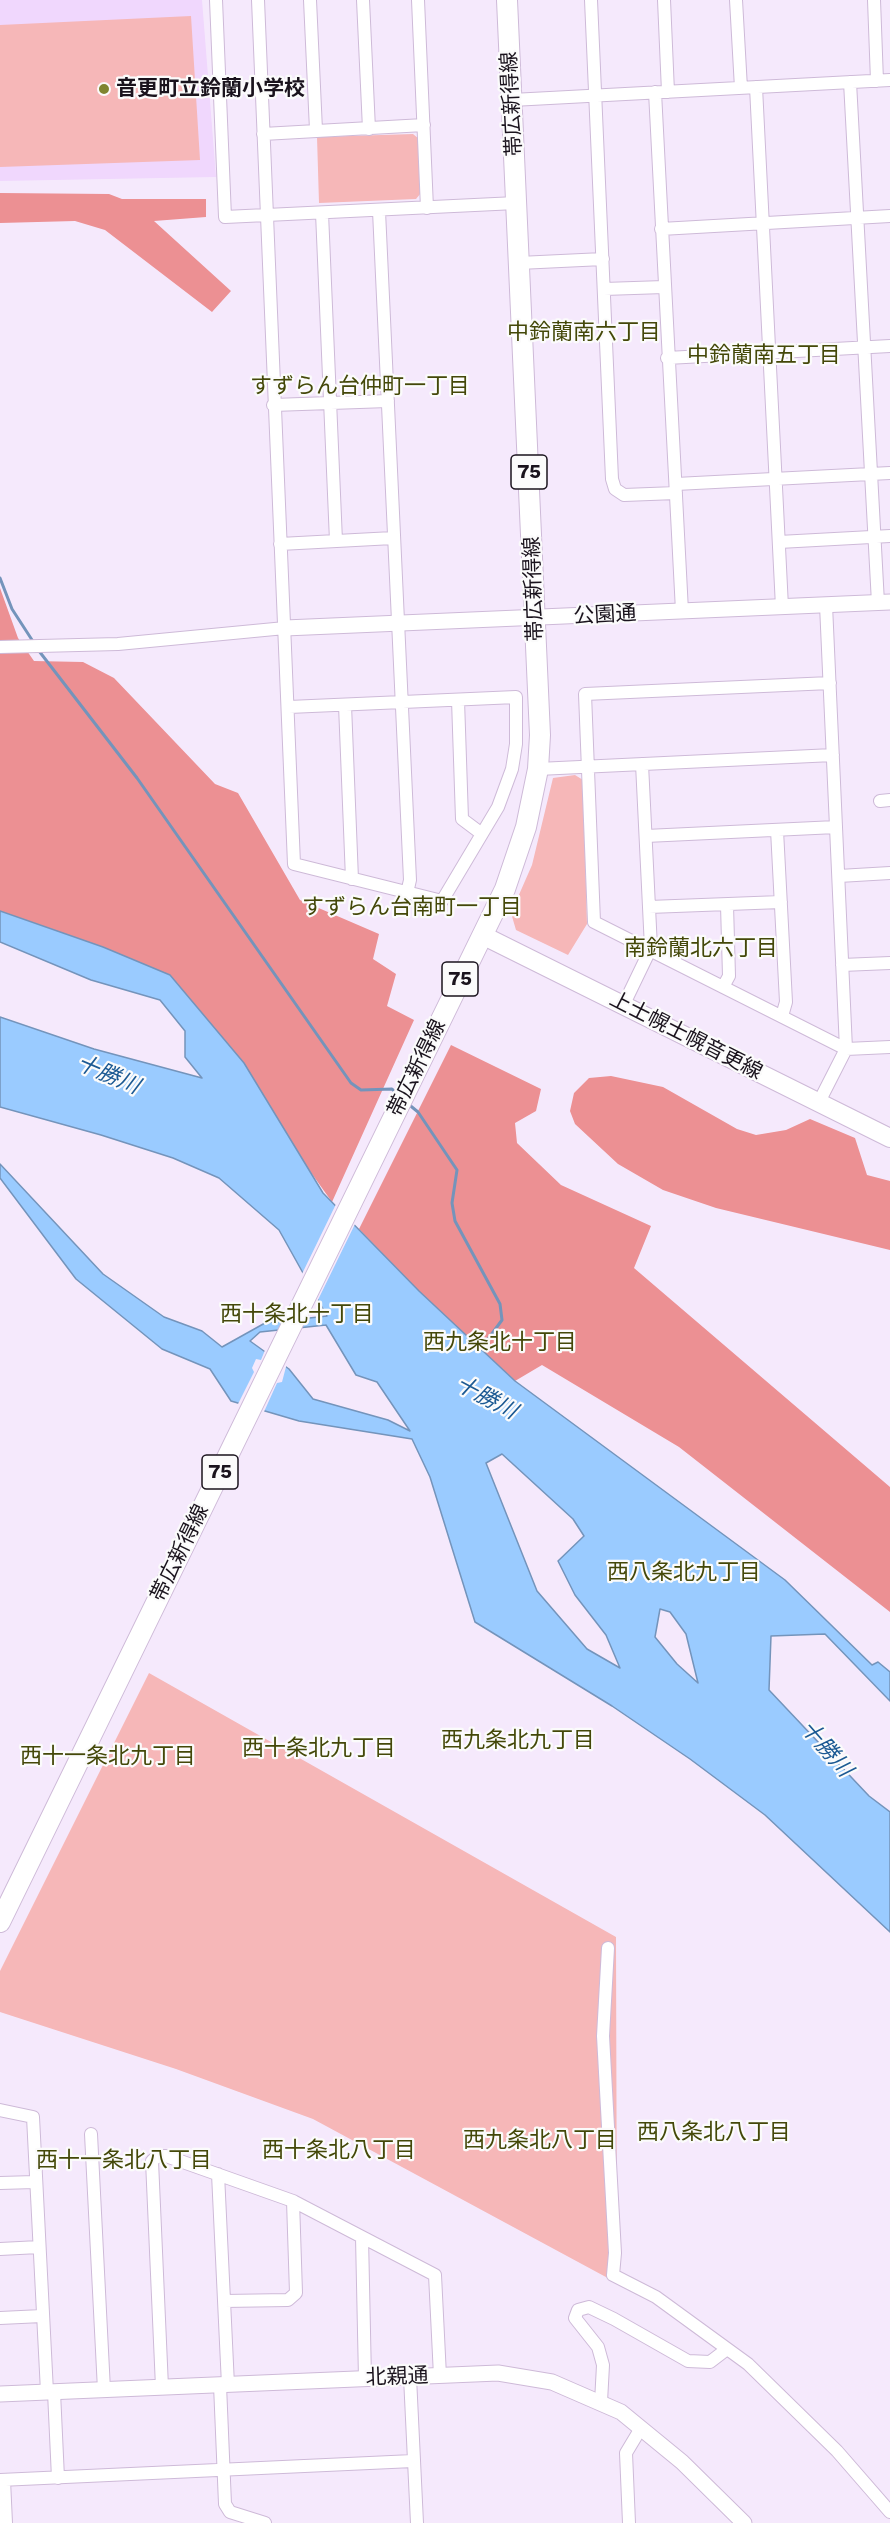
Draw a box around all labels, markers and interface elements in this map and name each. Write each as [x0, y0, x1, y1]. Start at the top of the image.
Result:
street label: 帯広新得線 [497, 51, 527, 157]
place label: 音更町立鈴蘭小学校 [116, 76, 305, 102]
marker: 音更町立鈴蘭小学校 [97, 82, 111, 96]
district label: 中鈴蘭南六丁目 [507, 320, 661, 346]
district label: 中鈴蘭南五丁目 [687, 343, 841, 369]
district label: すずらん台仲町一丁目 [250, 374, 470, 400]
road number: 75 [511, 455, 547, 489]
street label: 帯広新得線 [520, 536, 548, 642]
street label: 公園通 [573, 601, 637, 629]
district label: すずらん台南町一丁目 [302, 895, 522, 921]
district label: 南鈴蘭北六丁目 [624, 936, 778, 962]
road number: 75 [442, 962, 478, 996]
street label: 上士幌士幌音更線 [605, 987, 767, 1085]
street label: 帯広新得線 [383, 1015, 451, 1121]
water label: 十勝川 [72, 1050, 144, 1100]
district label: 西十条北十丁目 [220, 1302, 374, 1328]
district label: 西九条北十丁目 [423, 1330, 577, 1356]
water label: 十勝川 [451, 1371, 521, 1425]
road number: 75 [202, 1455, 238, 1489]
street label: 帯広新得線 [146, 1500, 214, 1606]
district label: 西八条北九丁目 [607, 1560, 761, 1586]
water label: 十勝川 [794, 1715, 858, 1783]
district label: 西九条北九丁目 [441, 1728, 595, 1754]
district label: 西十条北九丁目 [242, 1736, 396, 1762]
district label: 西十一条北九丁目 [20, 1744, 196, 1770]
district label: 西八条北八丁目 [637, 2120, 791, 2146]
district label: 西九条北八丁目 [463, 2128, 617, 2154]
district label: 西十条北八丁目 [262, 2138, 416, 2164]
district label: 西十一条北八丁目 [36, 2148, 212, 2174]
street label: 北親通 [365, 2363, 429, 2391]

